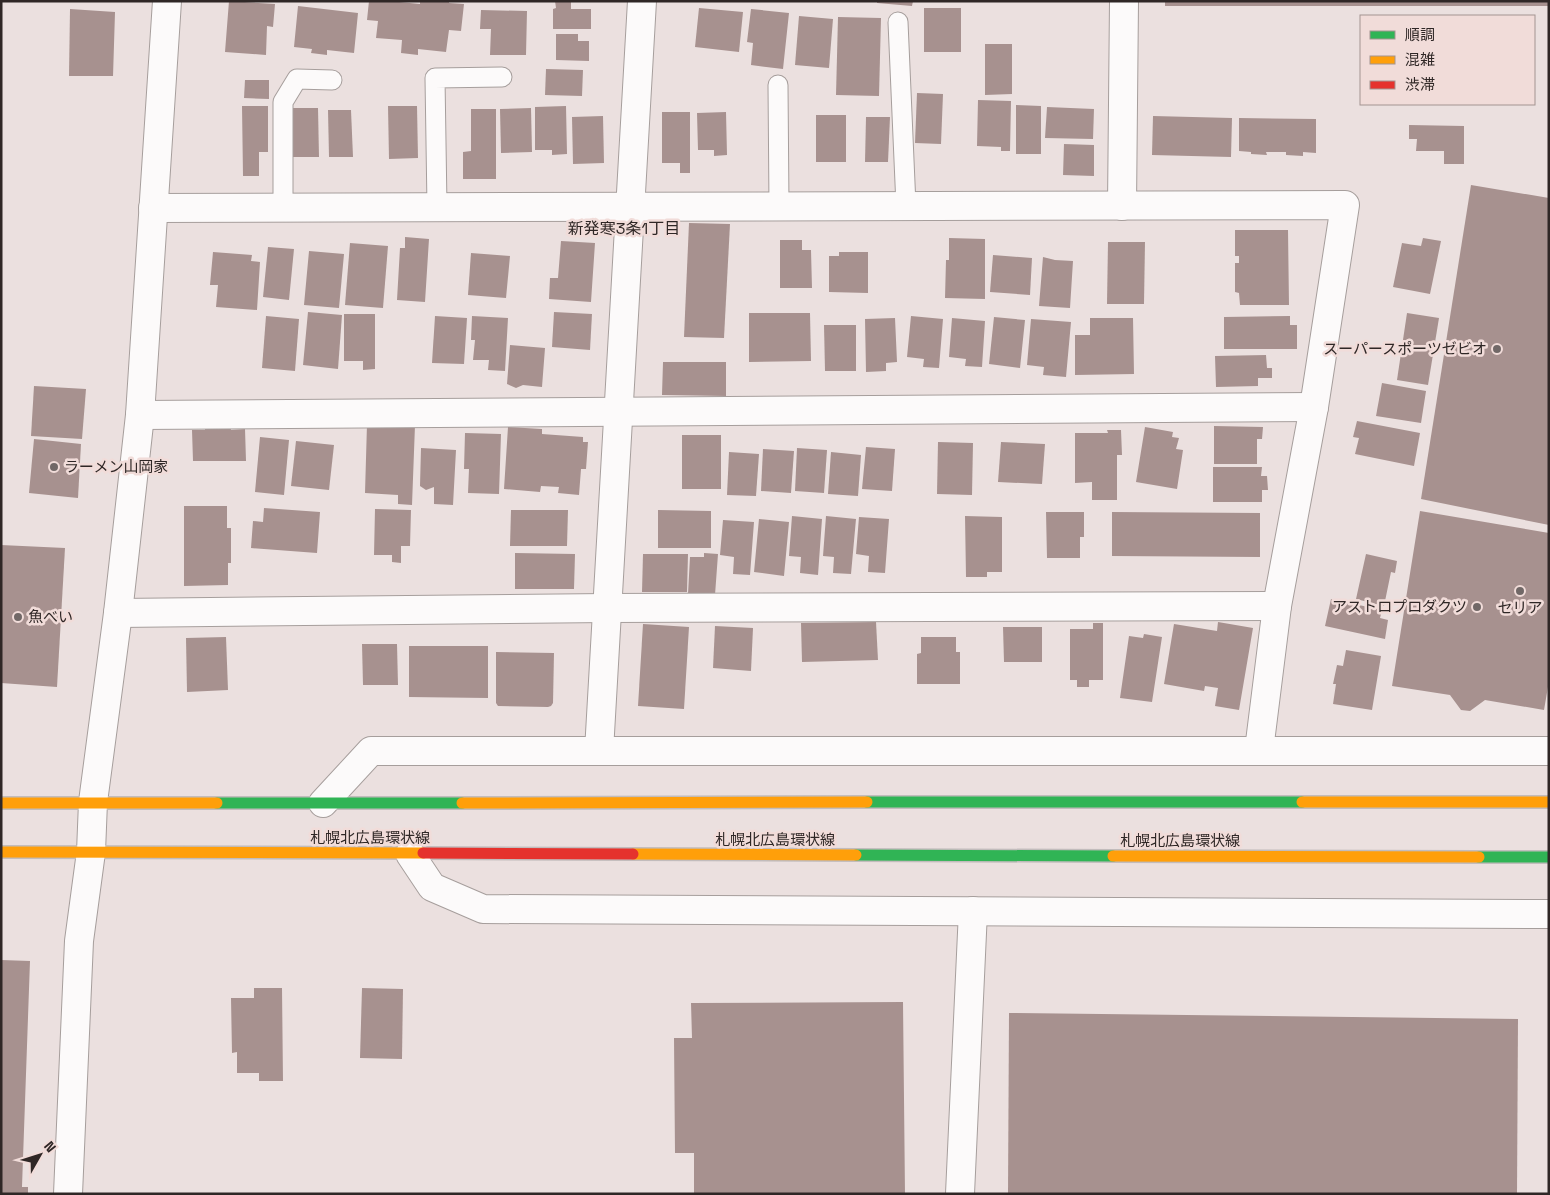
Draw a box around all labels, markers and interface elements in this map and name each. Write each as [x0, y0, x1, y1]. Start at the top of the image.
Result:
legend [1360, 15, 1535, 105]
text: 順調 [1405, 25, 1435, 44]
text: 混雑 [1405, 50, 1435, 69]
text: 渋滞 [1405, 75, 1435, 94]
district label: 新発寒3条1丁目 [568, 218, 680, 239]
place label: スーパースポーツゼビオ [1323, 339, 1487, 358]
marker: スーパースポーツゼビオ [1491, 343, 1503, 355]
place label: ラーメン山岡家 [64, 457, 168, 476]
marker: ラーメン山岡家 [48, 461, 60, 473]
marker: セリア [1514, 585, 1526, 597]
place label: アストロプロダクツ [1332, 597, 1467, 616]
place label: セリア [1497, 598, 1543, 617]
marker: アストロプロダクツ [1471, 601, 1483, 613]
place label: 魚べい [28, 607, 73, 626]
marker: 魚べい [12, 611, 24, 623]
street label: 札幌北広島環状線 [310, 828, 430, 847]
street label: 札幌北広島環状線 [715, 830, 835, 849]
street label: 札幌北広島環状線 [1120, 831, 1240, 850]
north arrow [15, 1130, 65, 1180]
text: N [40, 1138, 60, 1156]

